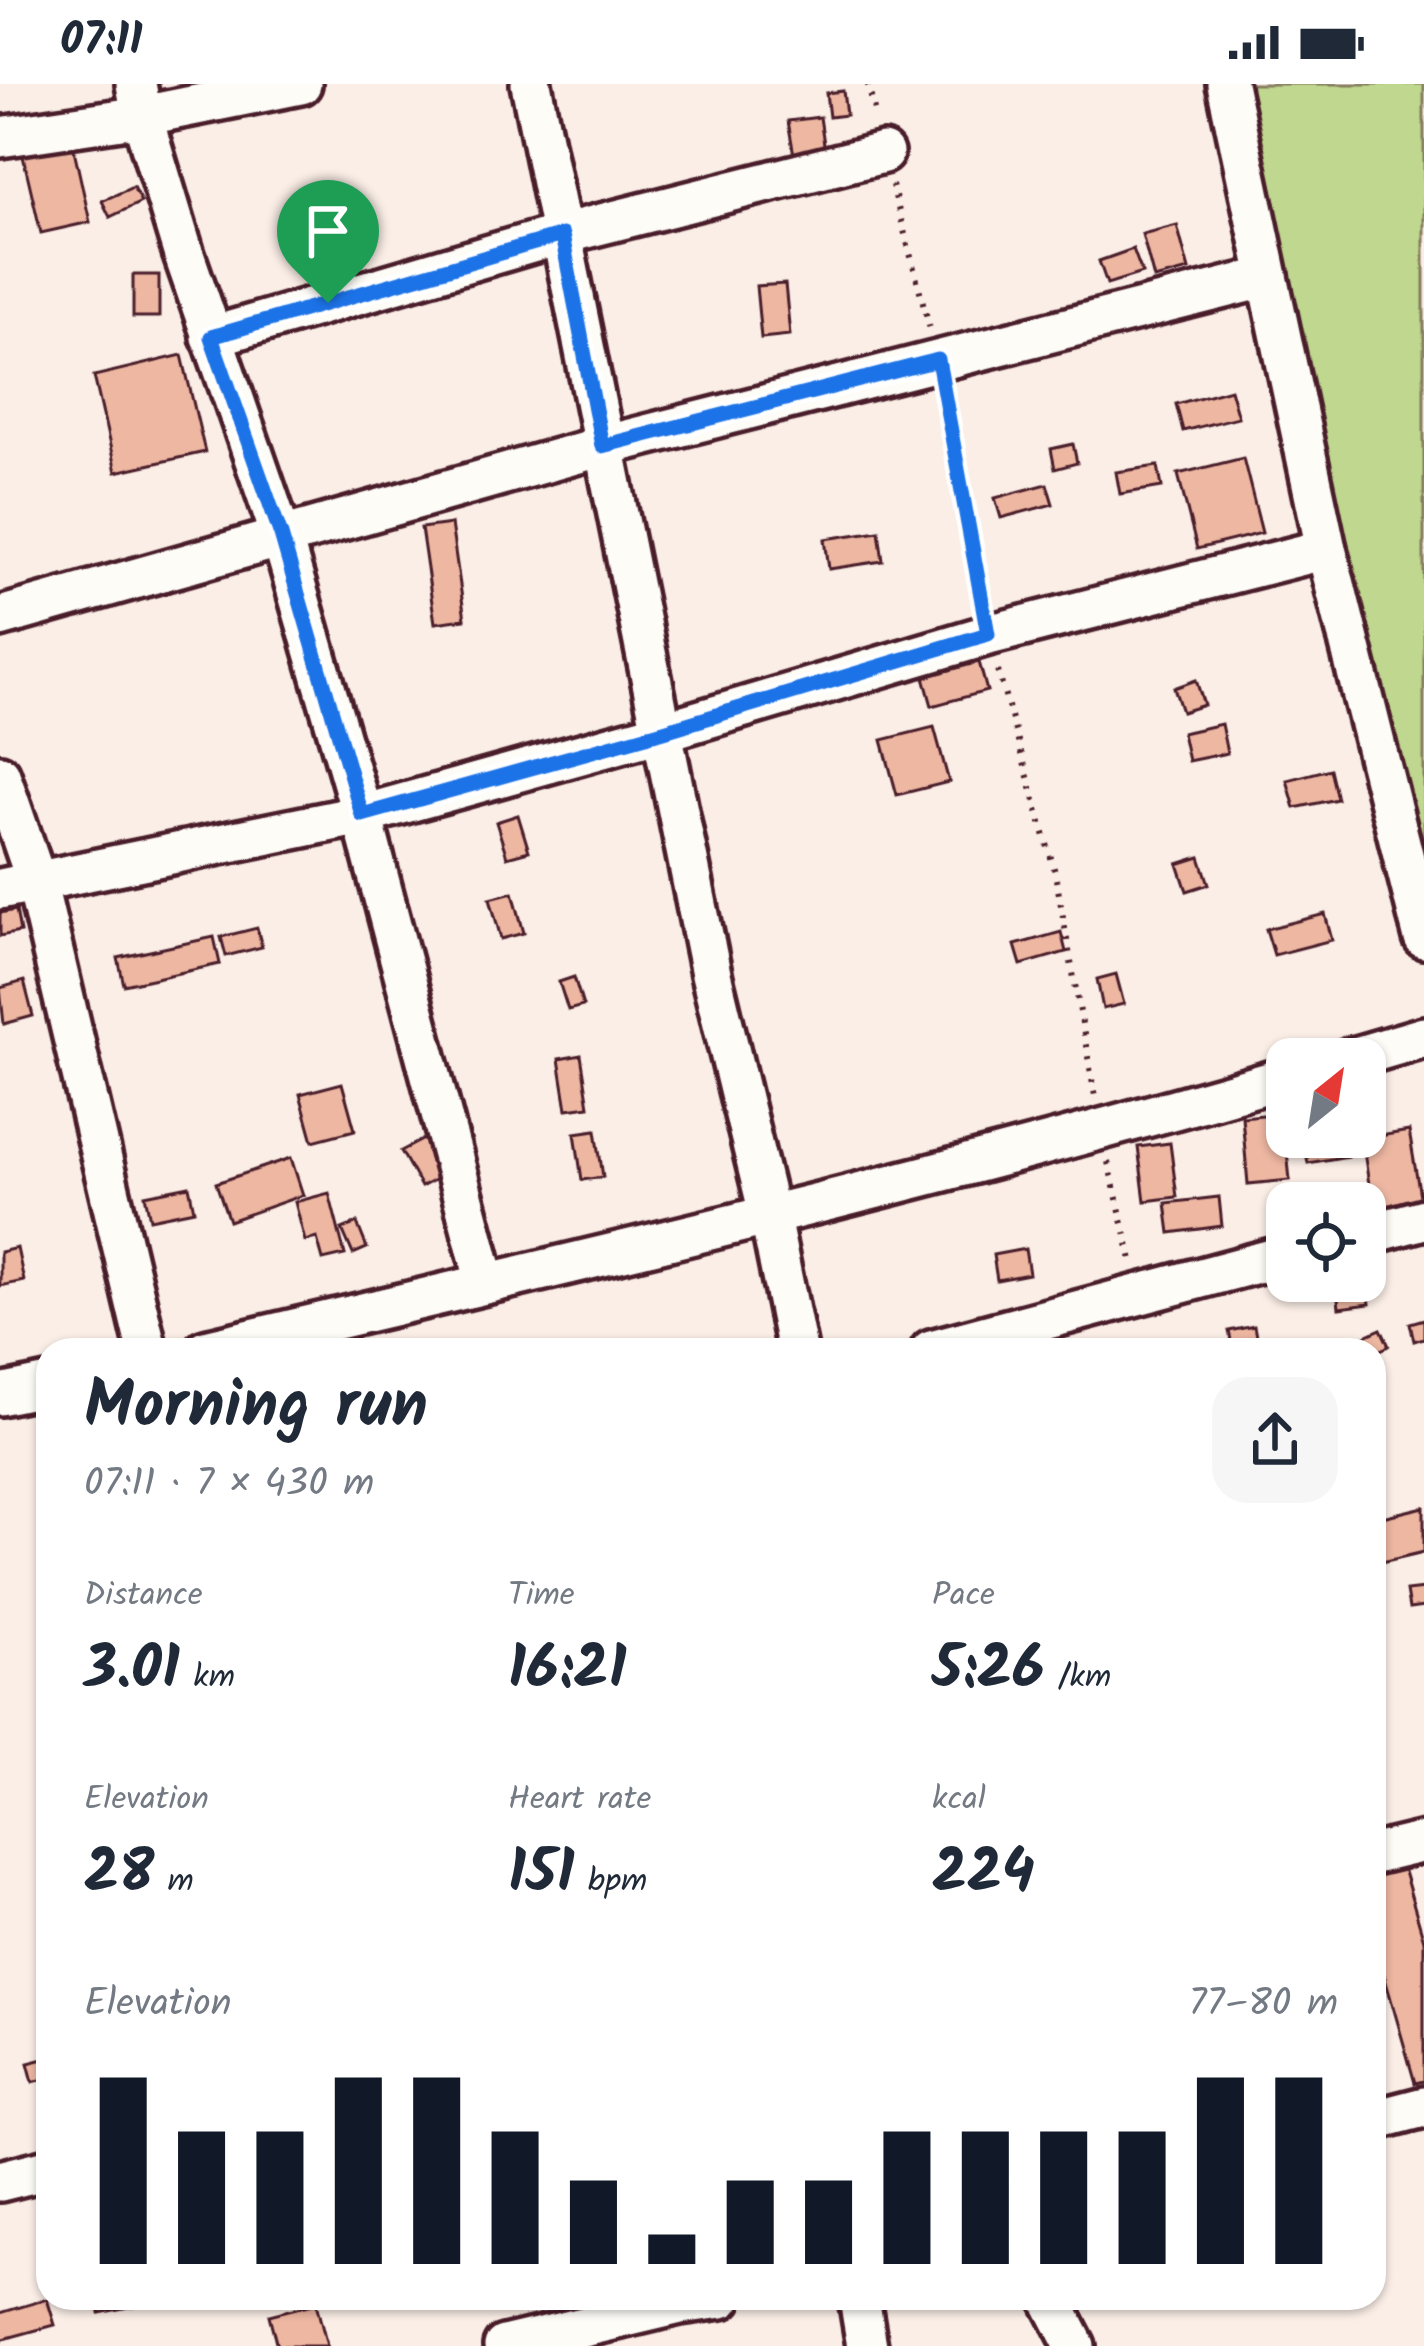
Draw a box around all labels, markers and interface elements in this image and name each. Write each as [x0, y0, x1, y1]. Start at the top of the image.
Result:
text: 07:11 [60, 6, 143, 78]
pin [277, 180, 379, 303]
icon: arrive [295, 198, 361, 264]
north arrow [1266, 1038, 1386, 1158]
map controls [1266, 1038, 1386, 1302]
button: locate [1266, 1182, 1386, 1302]
text: Morning run [84, 1356, 428, 1461]
button: share [1212, 1377, 1338, 1503]
text: 07:11 · 7 × 430 m [84, 1454, 374, 1516]
text: Distance [84, 1570, 203, 1623]
text: Time [508, 1570, 575, 1623]
text: Pace [932, 1570, 995, 1623]
text: 3.01 [84, 1623, 180, 1719]
text: 16:21 [508, 1623, 627, 1719]
text: 5:26 [932, 1623, 1045, 1719]
text: km [180, 1652, 235, 1705]
text: /km [1045, 1652, 1111, 1705]
text: Elevation [84, 1774, 209, 1827]
text: Heart rate [508, 1774, 651, 1827]
text: kcal [932, 1774, 986, 1827]
text: 28 [84, 1827, 154, 1923]
text: 151 [508, 1827, 575, 1923]
text: 224 [932, 1827, 1035, 1923]
text: m [154, 1856, 194, 1909]
text: bpm [575, 1856, 647, 1909]
text: Elevation [84, 1974, 232, 2036]
text: 77–80 m [1189, 1974, 1338, 2036]

